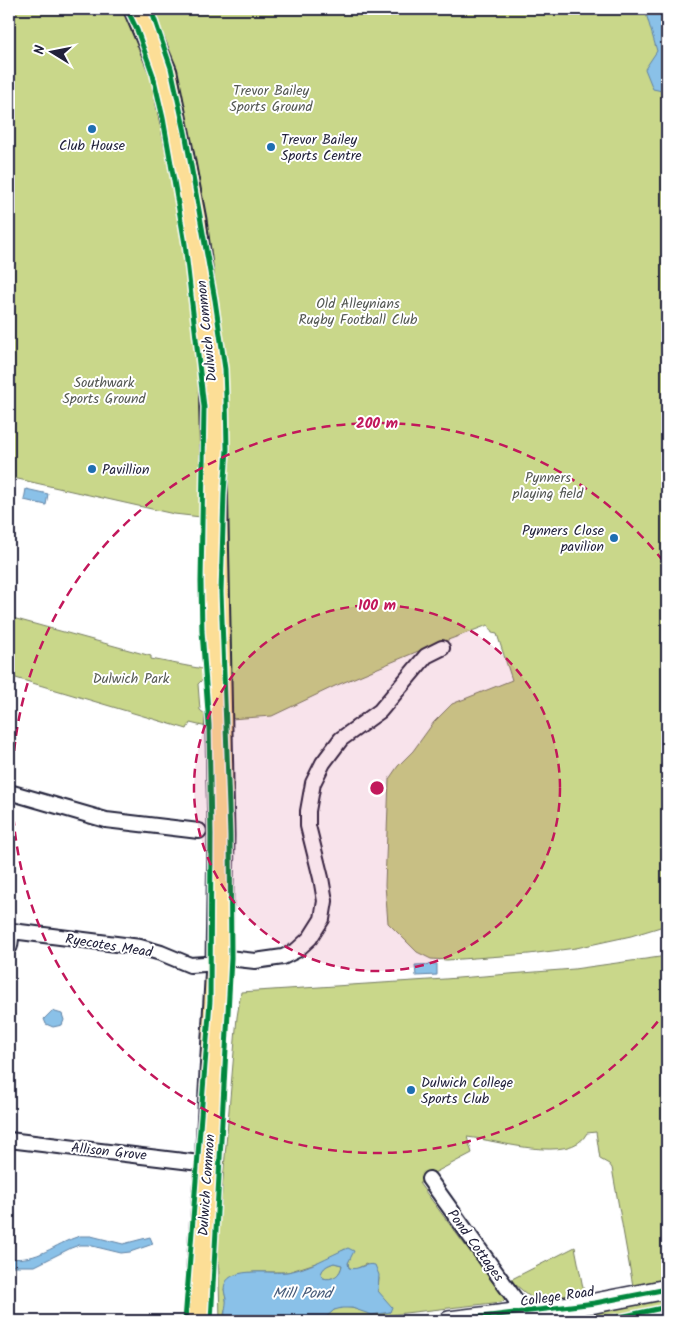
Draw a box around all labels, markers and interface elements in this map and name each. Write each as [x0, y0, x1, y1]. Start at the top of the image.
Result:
north arrow [28, 28, 78, 78]
text: N [29, 43, 52, 56]
park label: Trevor Bailey Sports Ground [230, 80, 313, 118]
marker: Club House [86, 123, 98, 135]
place label: Trevor Bailey Sports Centre [281, 129, 362, 167]
place label: Club House [59, 135, 126, 157]
marker: Trevor Bailey Sports Centre [265, 141, 277, 153]
street label: Dulwich Common [191, 279, 223, 383]
park label: Old Alleynians Rugby Football Club [299, 293, 418, 331]
park label: Southwark Sports Ground [63, 372, 146, 410]
text: 200 m [356, 412, 398, 436]
place label: Pavillion [102, 459, 149, 481]
marker: Pavillion [86, 463, 98, 475]
park label: Pynners playing field [512, 467, 584, 505]
place label: Pynners Close pavilion [522, 520, 605, 558]
marker: Pynners Close pavilion [608, 532, 620, 544]
text: 100 m [358, 594, 396, 618]
park label: Dulwich Park [93, 668, 170, 690]
centre of rings [368, 779, 386, 797]
street label: Ryecotes Mead [64, 928, 155, 964]
place label: Dulwich College Sports Club [421, 1072, 514, 1110]
marker: Dulwich College Sports Club [405, 1084, 417, 1096]
street label: Dulwich Common [192, 1133, 222, 1237]
street label: Allison Grove [70, 1137, 148, 1167]
street label: Pond Cottages [441, 1205, 509, 1286]
street label: College Road [519, 1281, 597, 1313]
water label: Mill Pond [272, 1282, 335, 1306]

